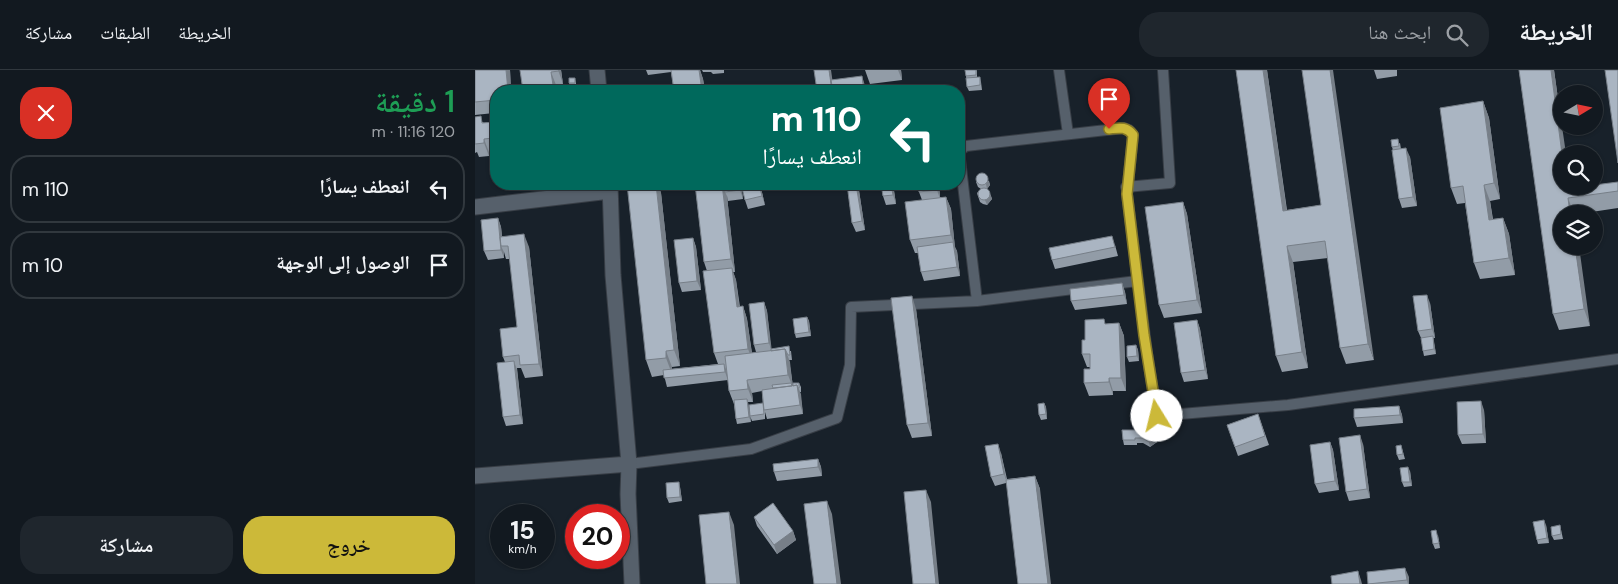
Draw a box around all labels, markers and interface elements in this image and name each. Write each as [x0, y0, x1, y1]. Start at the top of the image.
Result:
search box [1139, 12, 1489, 57]
text: الخريطة [1519, 16, 1593, 47]
text: ابحث هنا [1368, 20, 1431, 45]
text: مشاركة [25, 21, 72, 45]
text: الطبقات [100, 21, 150, 45]
text: الخريطة [178, 21, 231, 45]
icon: search [1443, 21, 1471, 49]
pin [1088, 78, 1130, 129]
text: 1 دقيقة [375, 82, 455, 121]
icon: arrive [1095, 85, 1123, 113]
north arrow [1553, 85, 1603, 135]
map controls [1553, 85, 1603, 255]
button: close [20, 87, 72, 139]
text: 110 m [771, 96, 862, 142]
icon: left [880, 105, 945, 170]
text: 120 m · 11:16 [372, 121, 455, 142]
text: انعطف يسارًا [763, 142, 862, 171]
button: search [1553, 145, 1603, 195]
text: انعطف يسارًا [319, 174, 410, 199]
icon: left [425, 175, 453, 203]
text: 110 m [22, 177, 69, 202]
button: layers [1553, 205, 1603, 255]
text: الوصول إلى الوجهة [276, 250, 410, 275]
icon: arrive [425, 251, 453, 279]
text: 10 m [22, 253, 63, 278]
position arrow [1130, 389, 1182, 441]
speed limit sign: 20 [565, 504, 630, 569]
text: 15 [510, 514, 535, 547]
button: مشاركة [20, 516, 233, 574]
button: خروج [243, 516, 455, 574]
text: km/h [508, 541, 537, 557]

